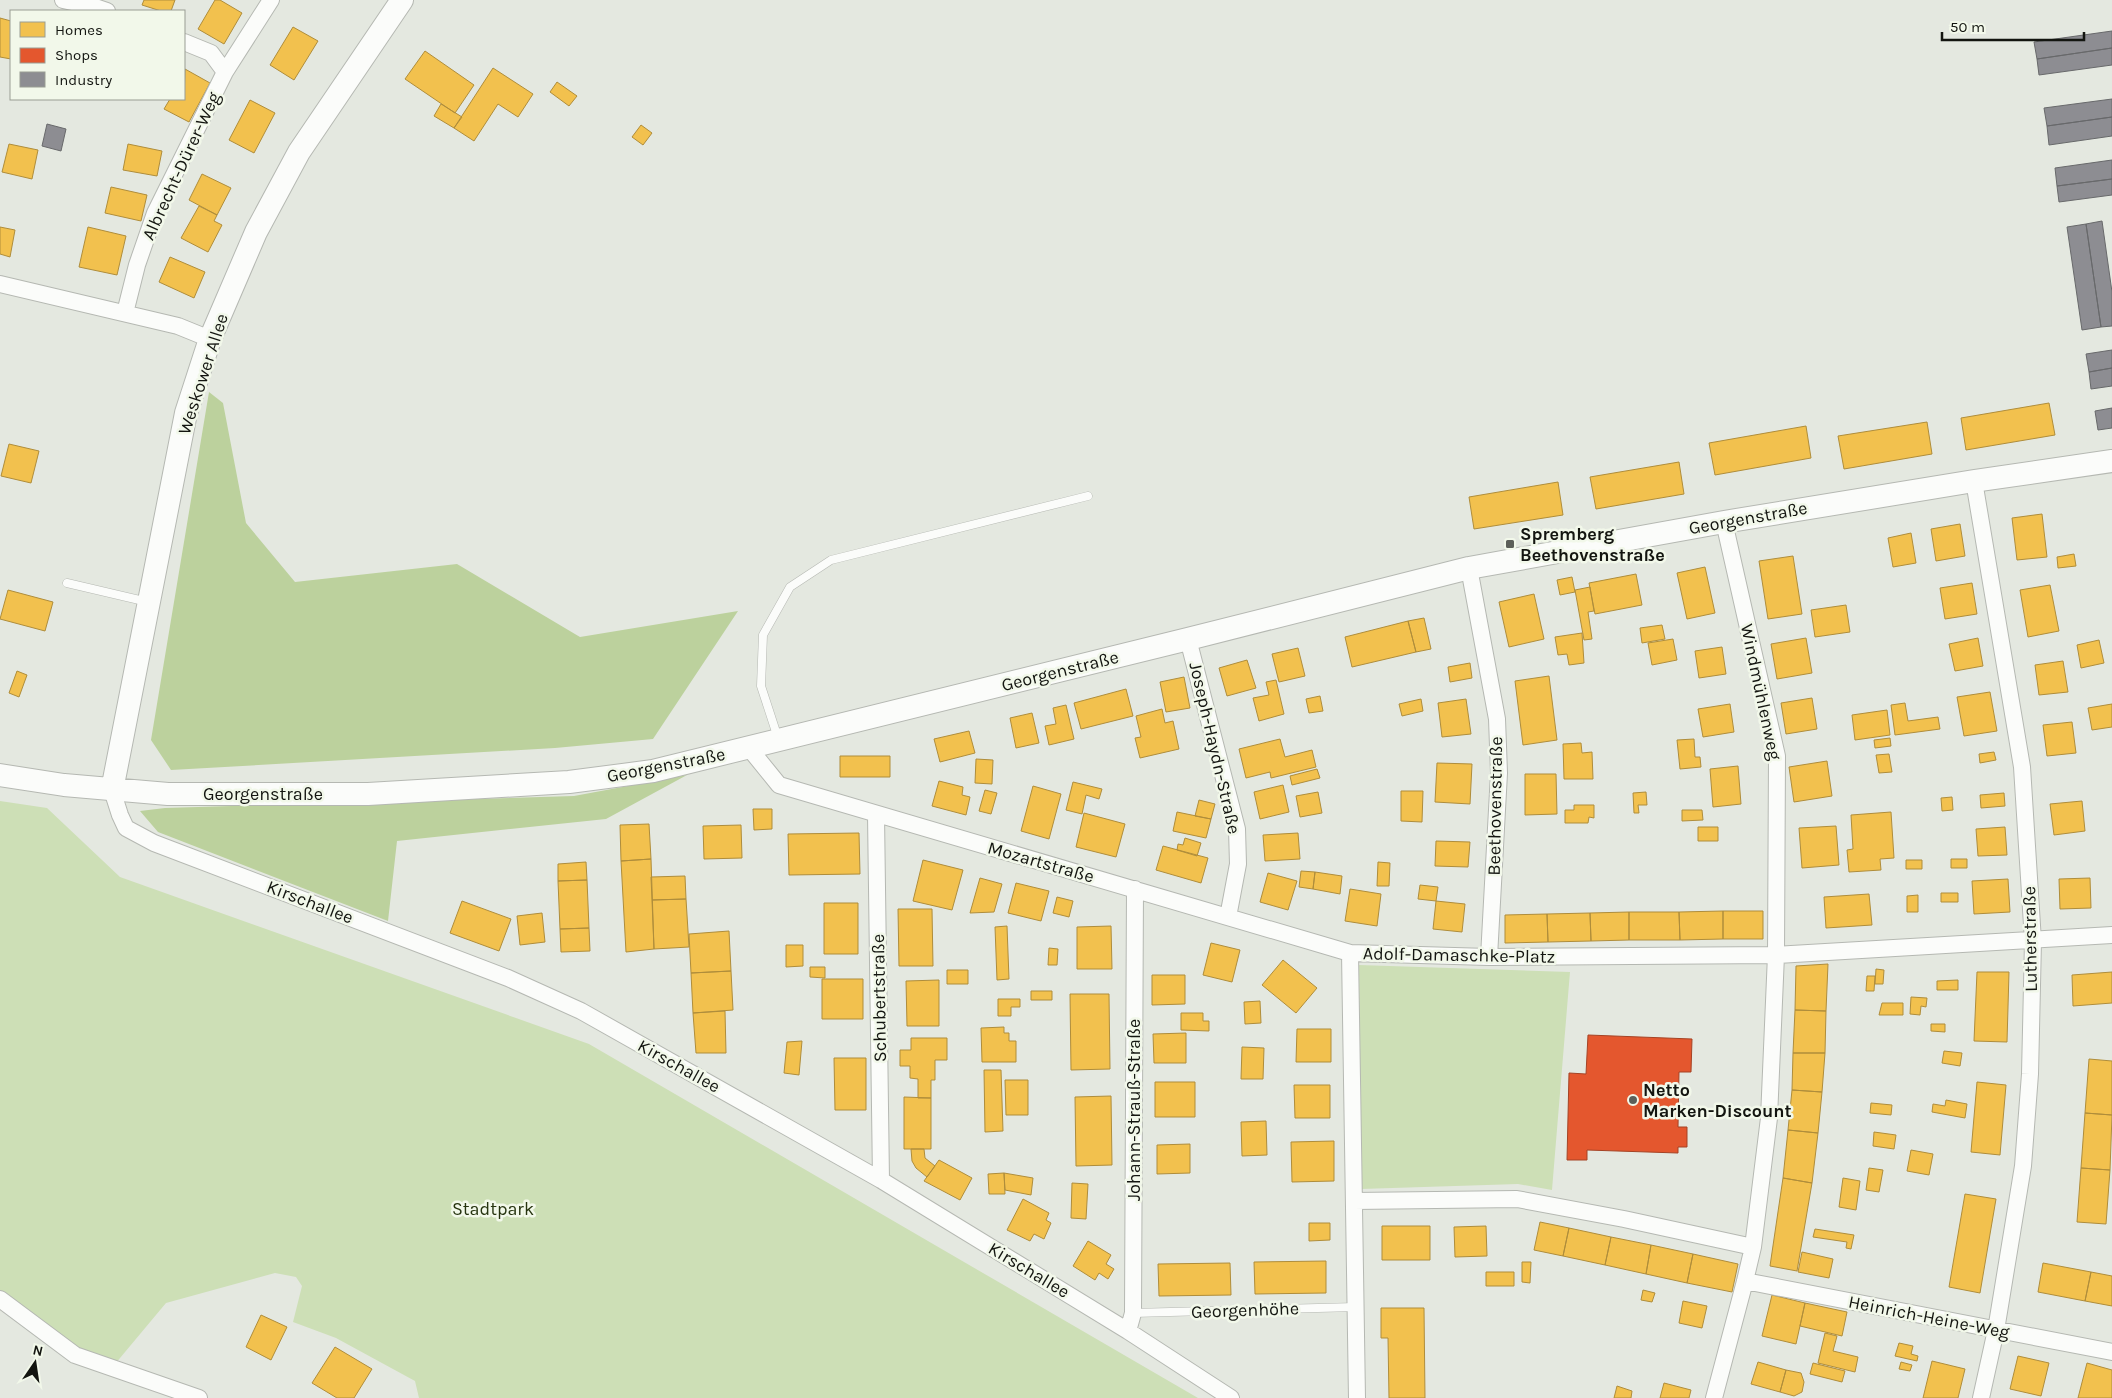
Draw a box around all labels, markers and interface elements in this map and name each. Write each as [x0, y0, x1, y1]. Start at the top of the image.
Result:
legend [10, 10, 185, 100]
scale bar [1942, 10, 2084, 42]
text: 50 m [1950, 18, 1985, 36]
text: Homes [55, 21, 103, 39]
text: Shops [55, 46, 98, 64]
text: Industry [55, 71, 112, 89]
street label: Albrecht-Dürer-Weg [137, 88, 225, 244]
street label: Weskower Allee [173, 311, 233, 437]
street label: Georgenstraße [1687, 497, 1809, 539]
place label: Spremberg Beethovenstraße [1520, 523, 1665, 566]
marker: Spremberg Beethovenstraße [1504, 538, 1516, 550]
street label: Windmühlenweg [1736, 622, 1786, 762]
street label: Georgenstraße [999, 646, 1121, 696]
street label: Joseph-Haydn-Straße [1184, 660, 1246, 836]
street label: Beethovenstraße [1483, 736, 1507, 876]
street label: Georgenstraße [605, 743, 727, 787]
street label: Georgenstraße [203, 783, 323, 805]
street label: Mozartstraße [985, 836, 1097, 888]
street label: Kirschallee [264, 875, 356, 929]
street label: Lutherstraße [2018, 886, 2042, 992]
street label: Schubertstraße [867, 934, 891, 1062]
street label: Adolf-Damaschke-Platz [1363, 942, 1555, 968]
street label: Johann-Strauß-Straße [1123, 1019, 1145, 1201]
street label: Kirschallee [634, 1034, 724, 1098]
place label: Netto Marken-Discount [1643, 1079, 1792, 1122]
marker: Netto Marken-Discount [1627, 1094, 1639, 1106]
park label: Stadtpark [452, 1198, 534, 1220]
street label: Kirschallee [984, 1237, 1074, 1303]
street label: Heinrich-Heine-Weg [1847, 1291, 2011, 1343]
street label: Georgenhöhe [1191, 1297, 1299, 1323]
north arrow [10, 1338, 60, 1388]
text: N [31, 1341, 45, 1360]

